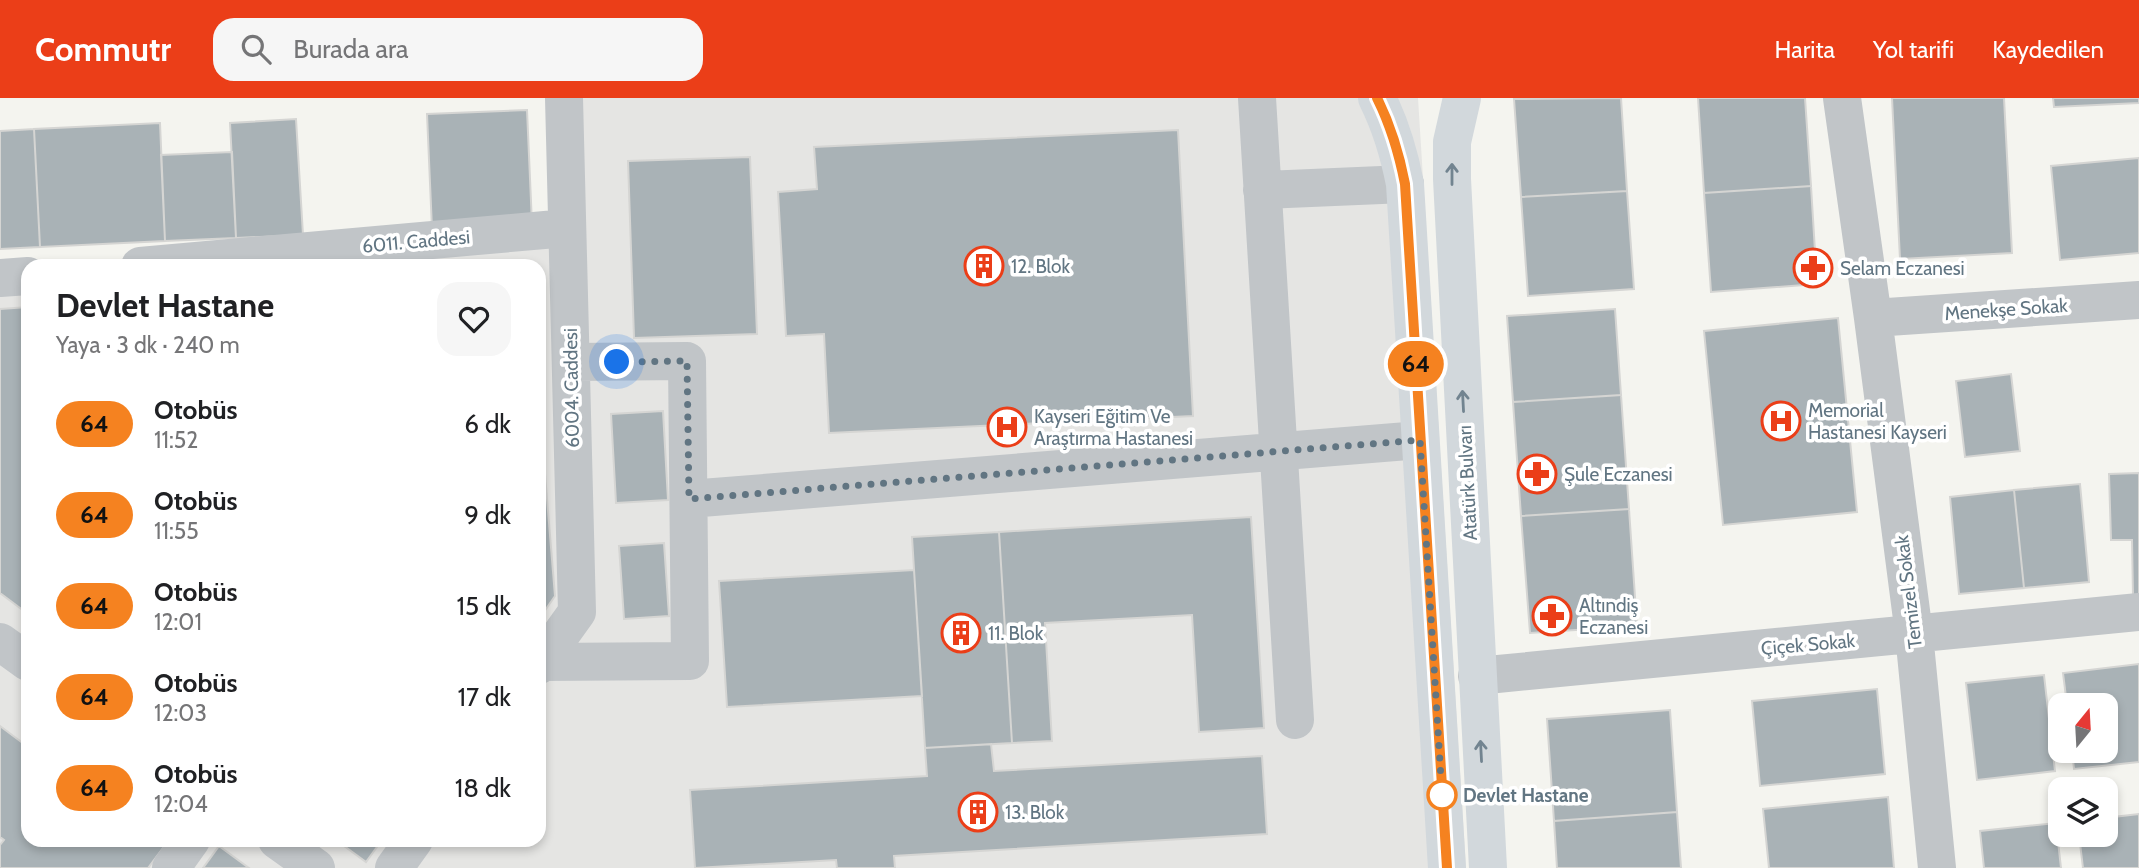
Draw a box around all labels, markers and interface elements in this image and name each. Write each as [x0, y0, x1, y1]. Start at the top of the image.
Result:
search box [213, 18, 703, 81]
text: Commutr [35, 29, 171, 69]
icon: search [237, 30, 275, 68]
text: Burada ara [293, 33, 409, 65]
text: Harita [1775, 35, 1835, 64]
text: Yol tarifi [1873, 35, 1954, 64]
text: Kaydedilen [1992, 35, 2104, 64]
one-way arrow [1445, 163, 1459, 186]
street label: 6011. Caddesi [361, 225, 471, 258]
building icon: 12. Blok [963, 245, 1005, 287]
pharmacy icon: Selam Eczanesi [1792, 247, 1834, 289]
place label: 12. Blok [1011, 255, 1070, 278]
place label: Selam Eczanesi [1840, 257, 1965, 280]
button: heart [437, 282, 511, 356]
text: Devlet Hastane [56, 285, 274, 325]
street label: Menekşe Sokak [1944, 294, 2069, 325]
street label: 6004. Caddesi [559, 328, 584, 448]
text: Yaya · 3 dk · 240 m [56, 331, 240, 359]
line badge: 64 [1384, 341, 1448, 387]
your location [599, 344, 634, 379]
text: 64 [1402, 349, 1430, 378]
one-way arrow [1456, 391, 1469, 413]
text: Otobüs [154, 394, 238, 426]
place label: Memorial Hastanesi Kayseri [1808, 399, 1947, 444]
hospital icon: Memorial Hastanesi Kayseri [1760, 400, 1802, 442]
place label: Kayseri Eğitim Ve Araştırma Hastanesi [1034, 405, 1193, 450]
hospital icon: Kayseri Eğitim Ve Araştırma Hastanesi [986, 406, 1028, 448]
text: 6 dk [464, 408, 511, 440]
text: 64 [80, 409, 109, 438]
street label: Atatürk Bulvarı [1453, 425, 1482, 541]
text: 11:52 [154, 426, 198, 454]
pharmacy icon: Şule Eczanesi [1516, 453, 1558, 495]
place label: Şule Eczanesi [1564, 463, 1673, 486]
text: Otobüs [154, 485, 238, 517]
text: 9 dk [464, 499, 511, 531]
text: 64 [80, 500, 109, 529]
text: 11:55 [154, 517, 199, 545]
street label: Temizel Sokak [1890, 534, 1927, 650]
text: Otobüs [154, 576, 238, 608]
text: 15 dk [457, 590, 511, 622]
text: 64 [80, 591, 109, 620]
place label: Altındiş Eczanesi [1579, 594, 1648, 639]
pharmacy icon: Altındiş Eczanesi [1531, 595, 1573, 637]
text: 12:01 [154, 608, 202, 636]
building icon: 11. Blok [940, 612, 982, 654]
place label: 11. Blok [988, 622, 1044, 645]
street label: Çiçek Sokak [1760, 629, 1857, 660]
text: Otobüs [154, 667, 238, 699]
text: 17 dk [458, 681, 511, 713]
text: 64 [80, 682, 109, 711]
north arrow [2048, 693, 2118, 763]
map controls [2048, 693, 2118, 847]
text: 12:03 [154, 699, 207, 727]
one-way arrow [1475, 740, 1488, 763]
text: Otobüs [154, 758, 238, 790]
text: 18 dk [455, 772, 511, 804]
text: 64 [80, 773, 109, 802]
button: layers [2048, 777, 2118, 847]
marker: Devlet Hastane [1427, 780, 1457, 810]
place label: Devlet Hastane [1463, 784, 1589, 807]
text: 12:04 [154, 790, 208, 818]
building icon: 13. Blok [957, 791, 999, 833]
place label: 13. Blok [1005, 801, 1065, 824]

